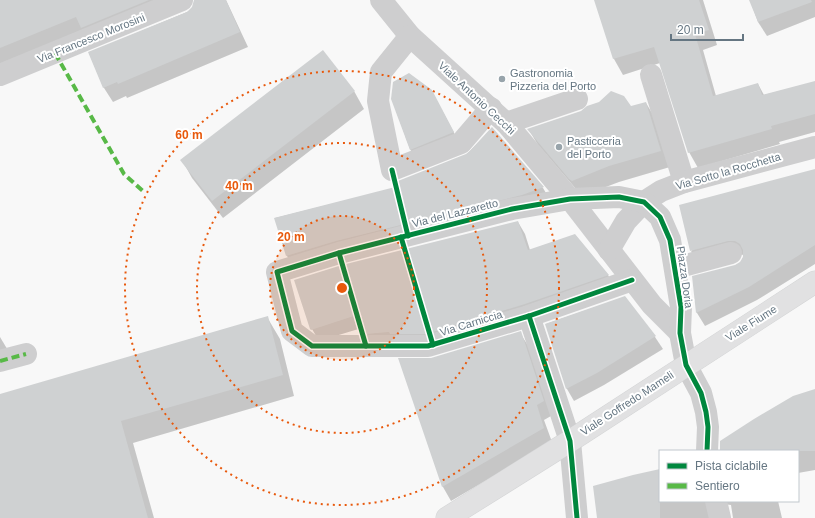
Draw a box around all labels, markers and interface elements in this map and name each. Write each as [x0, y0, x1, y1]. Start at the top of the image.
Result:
street label: Via Francesco Morosini [36, 11, 146, 65]
scale bar [671, 16, 743, 42]
text: 20 m [677, 23, 704, 37]
street label: Viale Antonio Cecchi [436, 59, 518, 137]
place label: Gastronomia Pizzeria del Porto [510, 67, 596, 92]
marker: Gastronomia Pizzeria del Porto [497, 74, 507, 84]
text: 60 m [175, 128, 203, 142]
place label: Pasticceria del Porto [567, 135, 622, 160]
marker: Pasticceria del Porto [554, 142, 564, 152]
street label: Via Sotto la Rocchetta [674, 150, 783, 192]
text: 40 m [225, 179, 253, 193]
street label: Via del Lazzaretto [411, 197, 499, 229]
text: 20 m [277, 230, 305, 244]
street label: Piazza Doria [675, 245, 695, 310]
centre of rings [335, 281, 349, 295]
street label: Viale Fiume [723, 303, 779, 343]
street label: Via Carniccia [438, 308, 504, 338]
street label: Viale Goffredo Mameli [578, 368, 676, 438]
legend [659, 450, 799, 502]
text: Pista ciclabile [695, 459, 768, 473]
text: Sentiero [695, 479, 740, 493]

